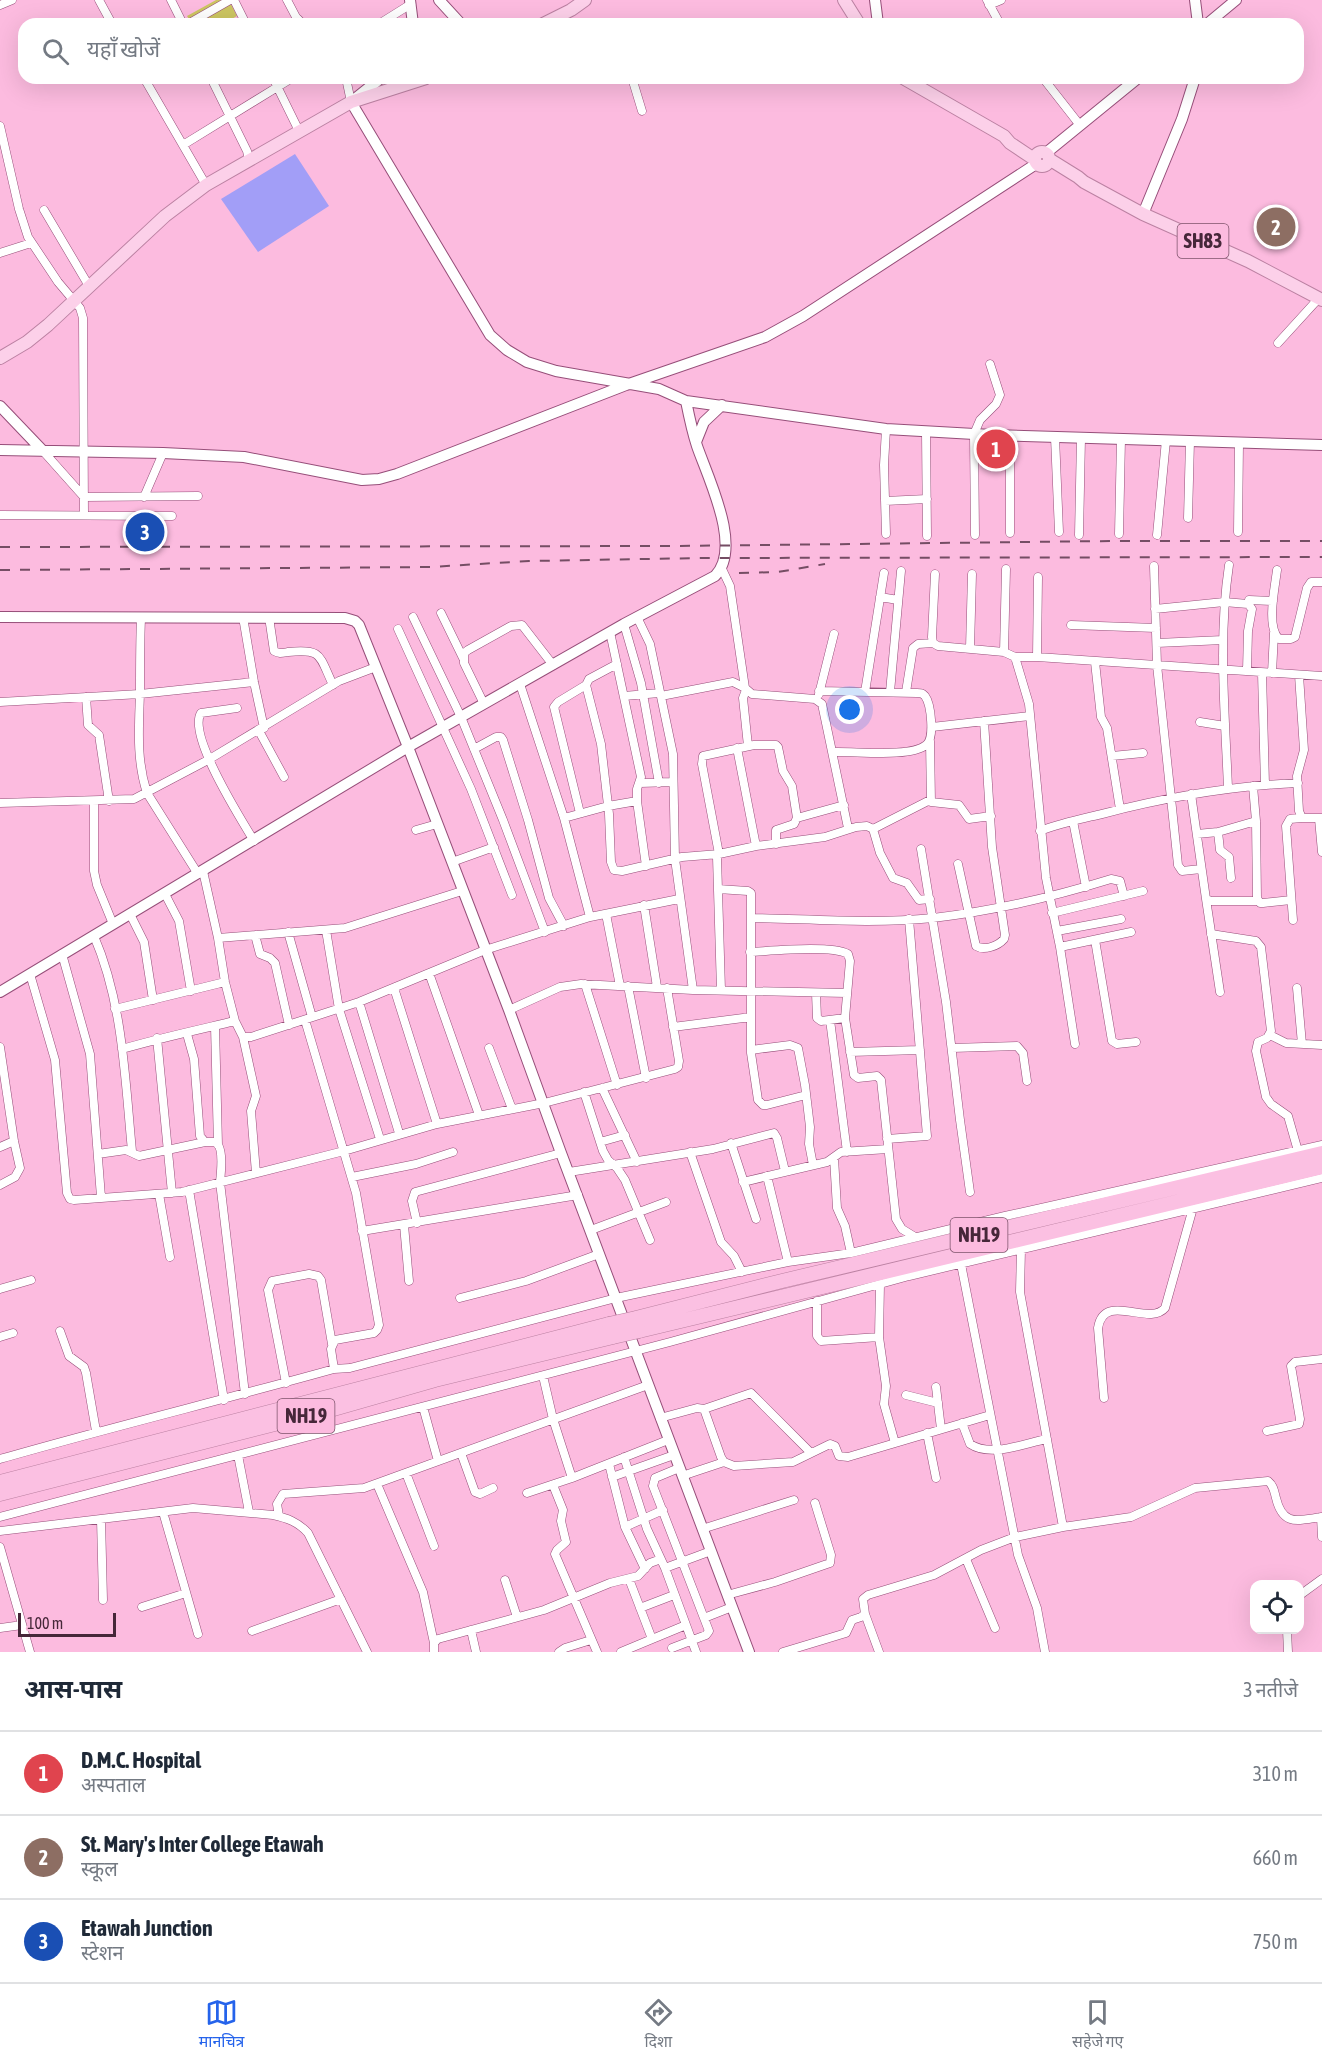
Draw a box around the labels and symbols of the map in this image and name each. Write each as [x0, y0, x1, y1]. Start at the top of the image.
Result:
pin: 2 [1256, 204, 1296, 250]
road number: SH83 [1178, 224, 1228, 258]
pin: 1 [976, 426, 1016, 472]
pin: 3 [126, 510, 164, 554]
your location [835, 695, 864, 724]
road number: NH19 [950, 1218, 1008, 1252]
road number: NH19 [278, 1399, 334, 1433]
scale bar [18, 1610, 116, 1638]

